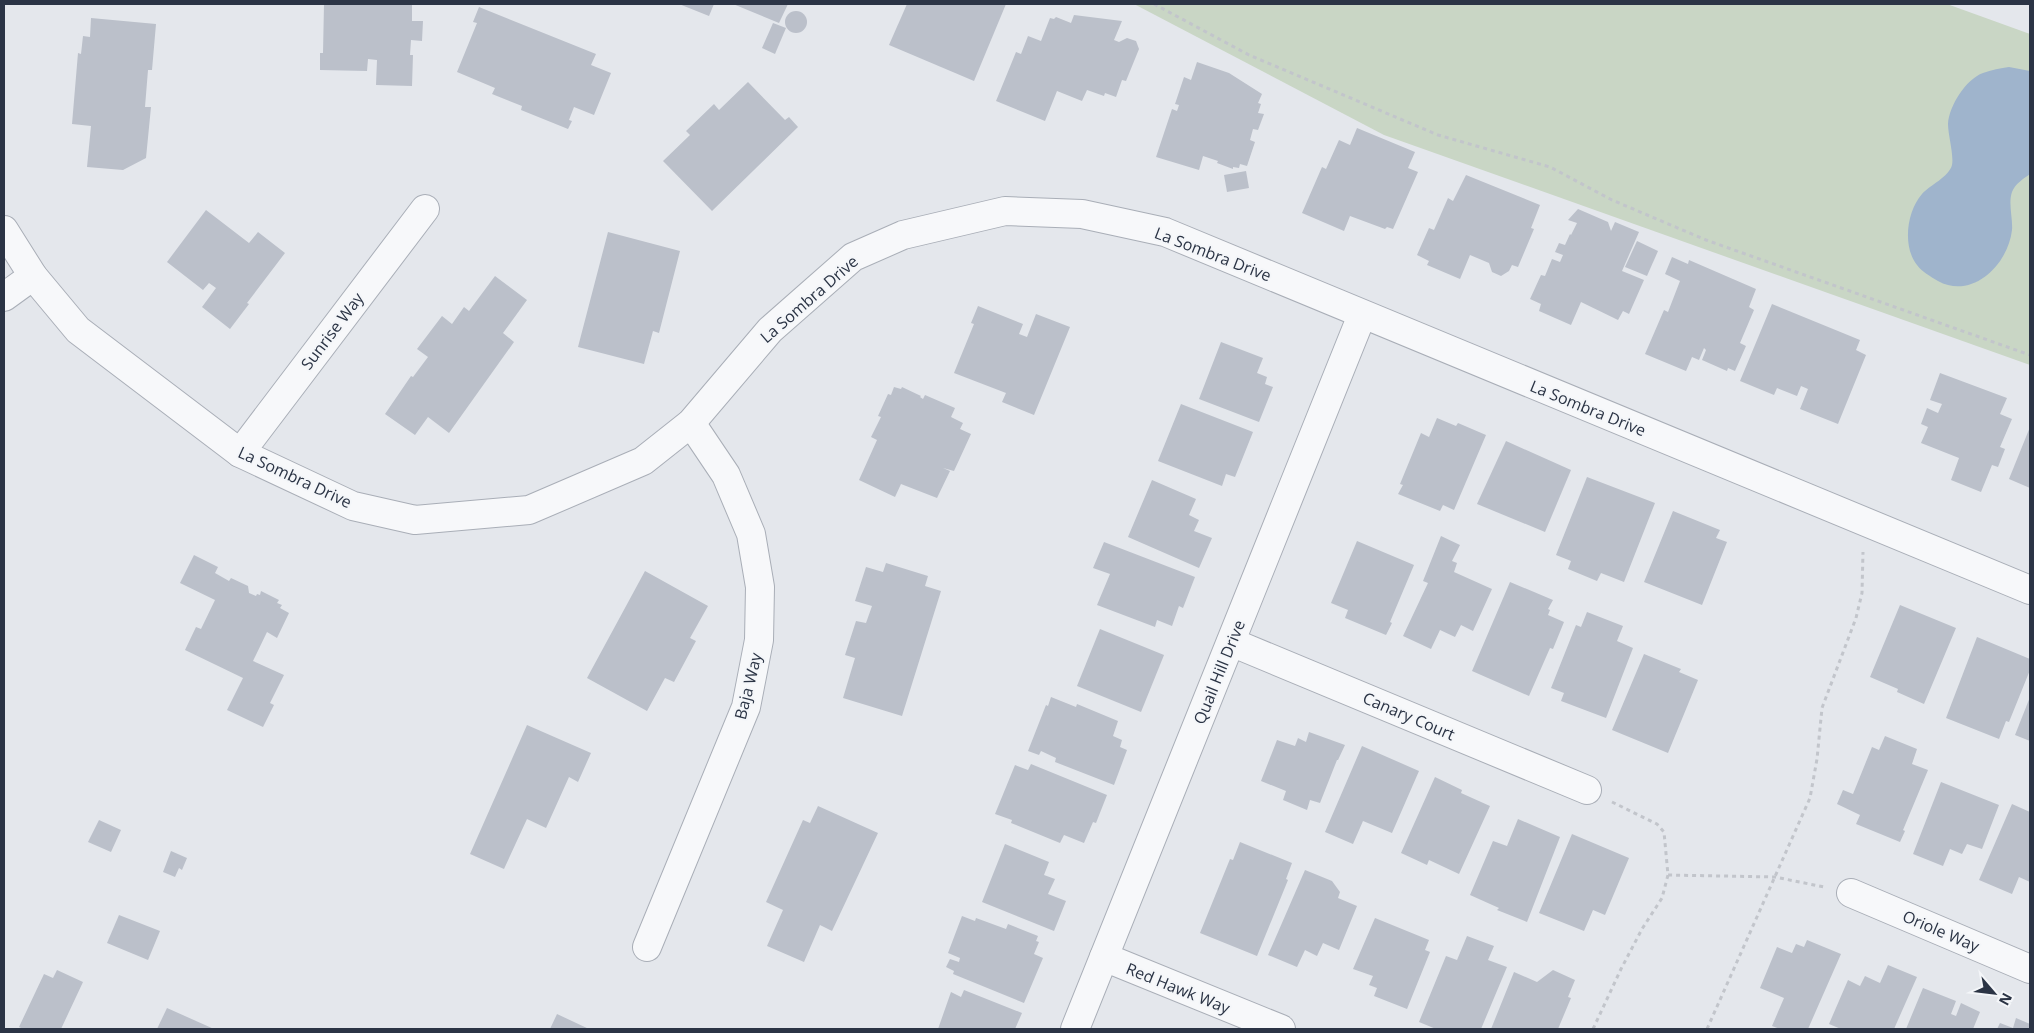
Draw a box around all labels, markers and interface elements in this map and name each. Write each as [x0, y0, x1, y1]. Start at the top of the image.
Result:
street label: La Sombra Drive [1152, 222, 1274, 286]
street label: La Sombra Drive [755, 250, 863, 348]
street label: Sunrise Way [296, 287, 369, 374]
street label: La Sombra Drive [1527, 375, 1649, 441]
street label: La Sombra Drive [235, 441, 355, 513]
street label: Quail Hill Drive [1188, 617, 1250, 727]
street label: Baja Way [729, 649, 767, 722]
street label: Canary Court [1360, 687, 1459, 745]
street label: Oriole Way [1899, 905, 1984, 957]
street label: Red Hawk Way [1123, 957, 1234, 1019]
north arrow [1969, 968, 2019, 1018]
text: N [1995, 990, 2017, 1009]

